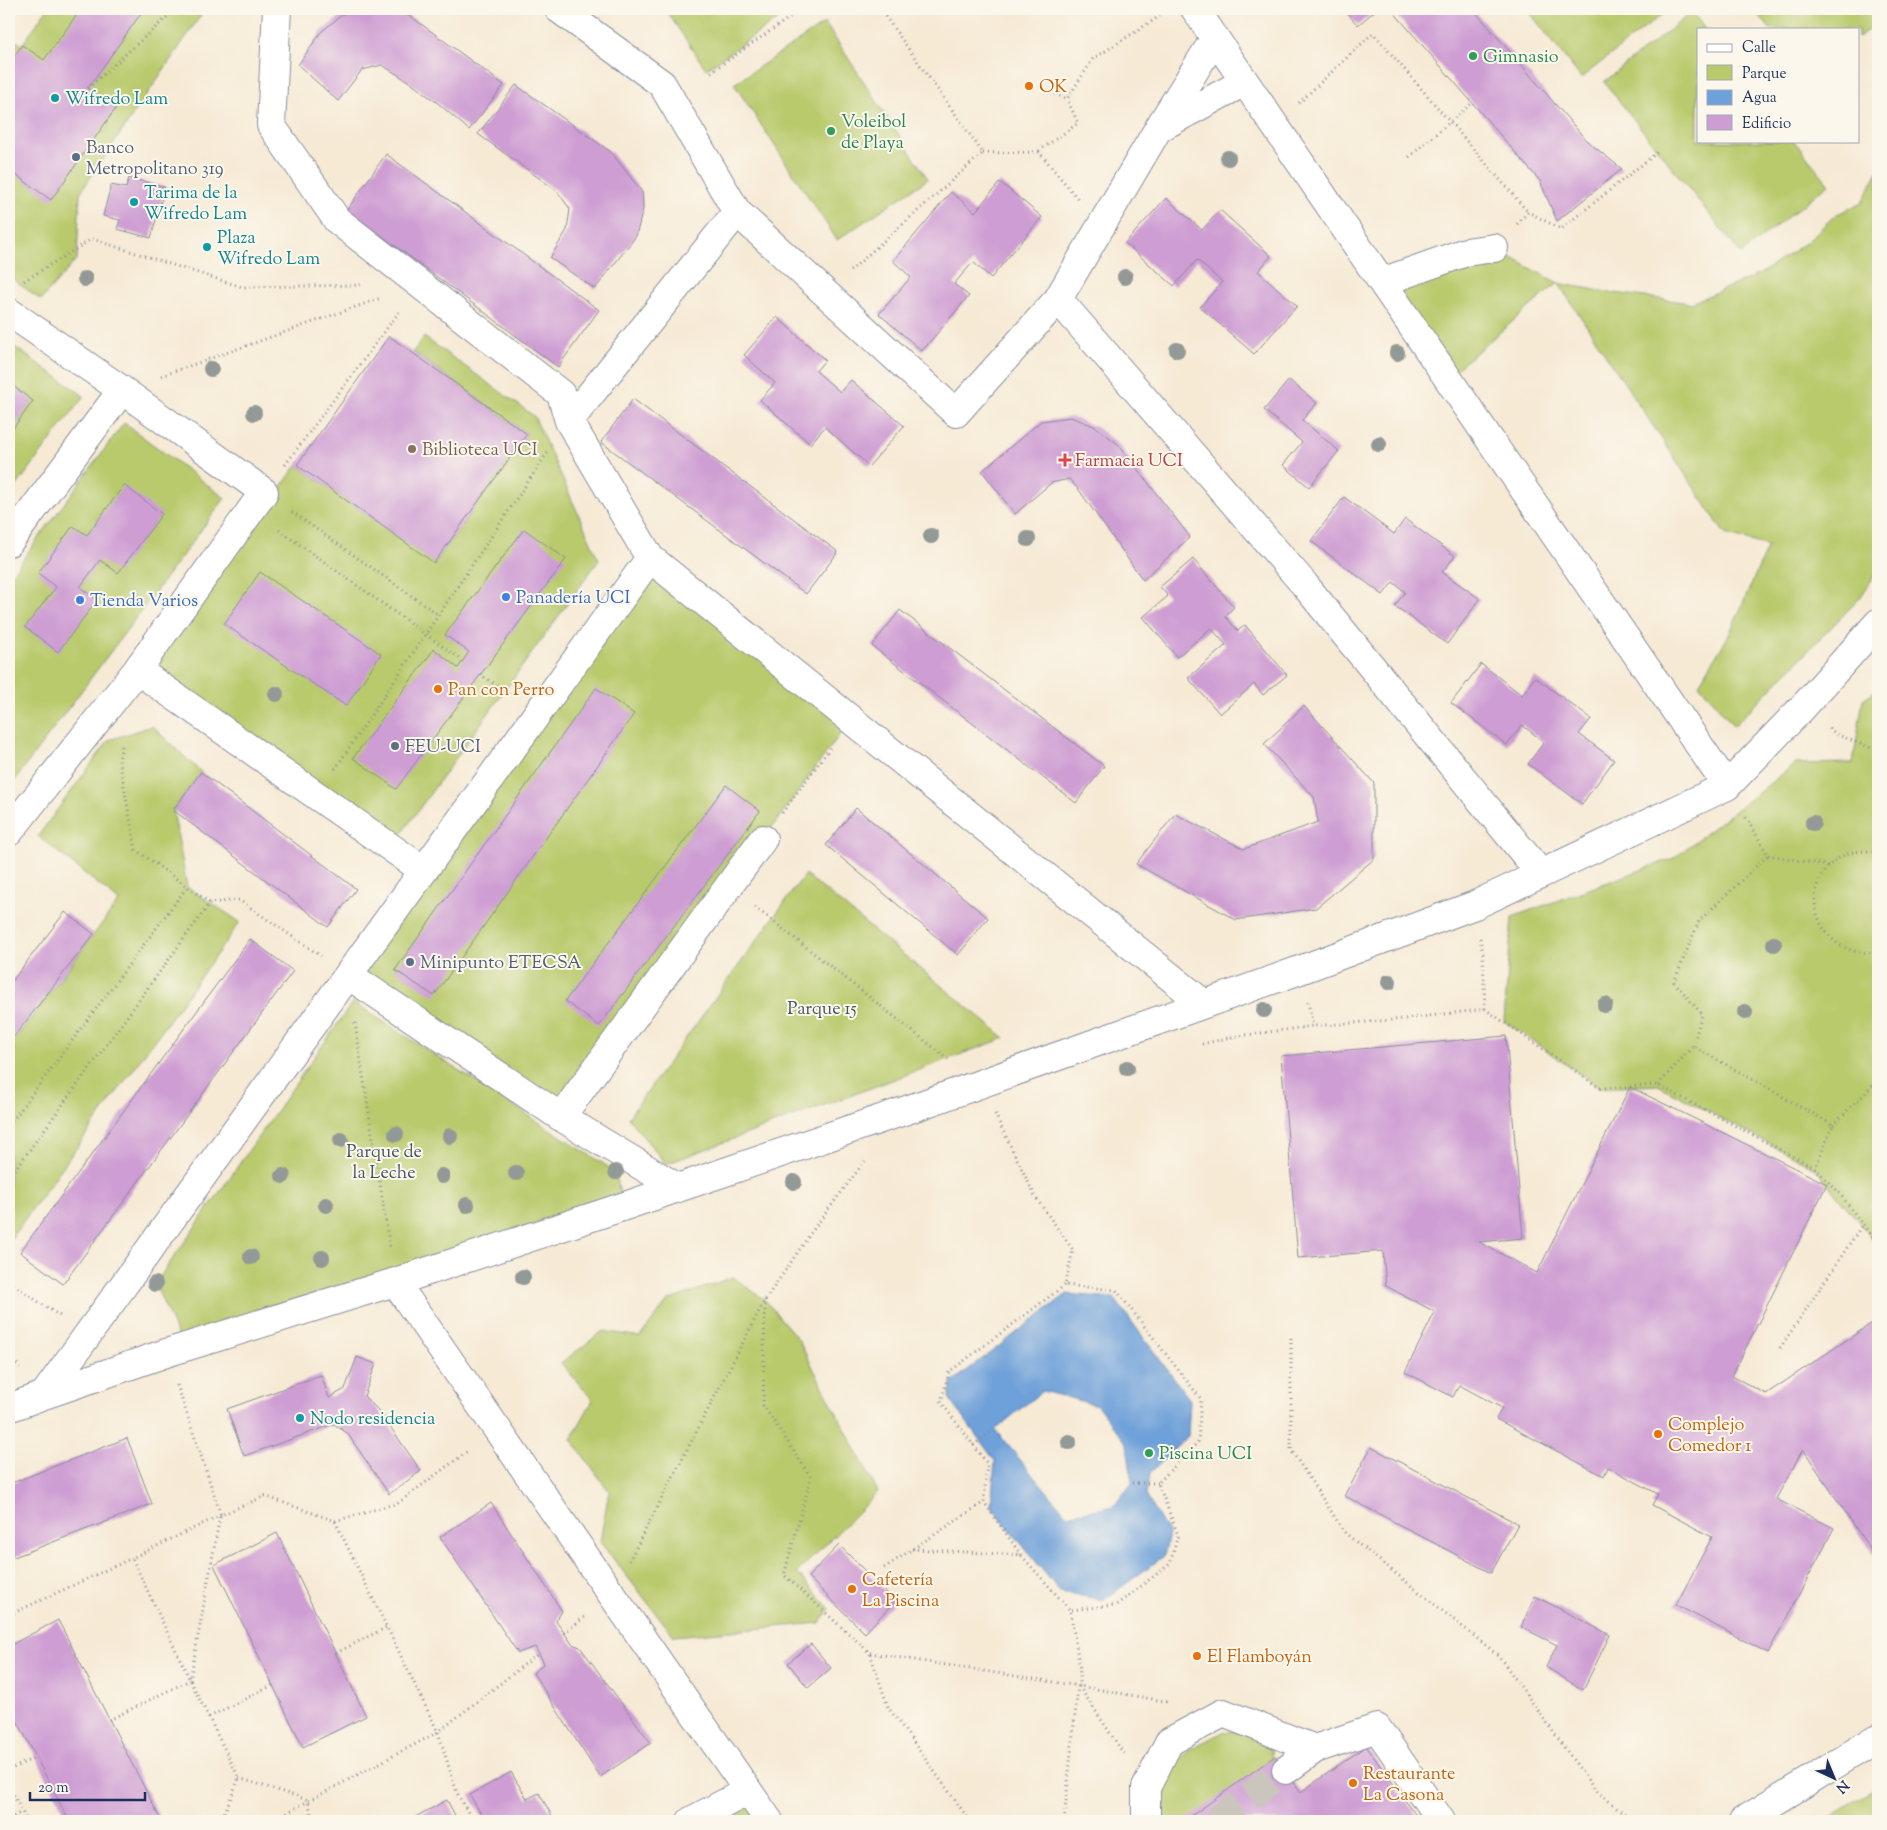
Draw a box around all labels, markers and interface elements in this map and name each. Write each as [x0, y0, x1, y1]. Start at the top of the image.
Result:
legend [1697, 28, 1860, 142]
text: Calle [1742, 38, 1776, 59]
place label: Gimnasio [1483, 45, 1559, 71]
marker: Gimnasio [1467, 50, 1479, 62]
text: Parque [1742, 64, 1786, 85]
place label: OK [1039, 75, 1067, 101]
marker: OK [1023, 80, 1035, 92]
place label: Wifredo Lam [65, 87, 168, 113]
text: Agua [1742, 88, 1777, 109]
marker: Wifredo Lam [49, 92, 61, 104]
place label: Voleibol de Playa [841, 110, 906, 157]
text: Edificio [1742, 114, 1791, 135]
marker: Voleibol de Playa [825, 125, 837, 137]
place label: Banco Metropolitano 319 [86, 136, 224, 183]
marker: Banco Metropolitano 319 [70, 151, 82, 163]
place label: Tarima de la Wifredo Lam [144, 181, 247, 228]
marker: Tarima de la Wifredo Lam [128, 196, 140, 208]
place label: Plaza Wifredo Lam [217, 226, 320, 273]
marker: Plaza Wifredo Lam [201, 241, 213, 253]
place label: Biblioteca UCI [422, 438, 538, 464]
marker: Biblioteca UCI [406, 443, 418, 455]
place label: Farmacia UCI [1075, 449, 1183, 475]
marker: Farmacia UCI [1059, 454, 1071, 466]
place label: Panadería UCI [516, 586, 630, 612]
place label: Tienda Varios [90, 589, 198, 615]
marker: Panadería UCI [500, 591, 512, 603]
marker: Tienda Varios [74, 594, 86, 606]
place label: Pan con Perro [448, 678, 554, 704]
marker: Pan con Perro [432, 683, 444, 695]
place label: FEU-UCI [405, 735, 481, 761]
marker: FEU-UCI [389, 740, 401, 752]
place label: Minipunto ETECSA [420, 951, 582, 977]
marker: Minipunto ETECSA [404, 956, 416, 968]
park label: Parque 15 [787, 997, 857, 1023]
park label: Parque de la Leche [346, 1140, 422, 1187]
place label: Nodo residencia [310, 1407, 435, 1433]
marker: Nodo residencia [294, 1412, 306, 1424]
place label: Complejo Comedor 1 [1668, 1413, 1751, 1460]
marker: Complejo Comedor 1 [1652, 1428, 1664, 1440]
place label: Piscina UCI [1159, 1442, 1252, 1468]
marker: Piscina UCI [1143, 1447, 1155, 1459]
place label: Cafetería La Piscina [862, 1568, 939, 1615]
marker: Cafetería La Piscina [846, 1583, 858, 1595]
place label: El Flamboyán [1207, 1645, 1312, 1671]
marker: El Flamboyán [1191, 1650, 1203, 1662]
north arrow [1810, 1752, 1860, 1802]
place label: Restaurante La Casona [1363, 1762, 1455, 1809]
scale bar [30, 1770, 145, 1802]
text: N [1831, 1775, 1853, 1797]
marker: Restaurante La Casona [1347, 1777, 1359, 1789]
text: 20 m [38, 1778, 69, 1799]

